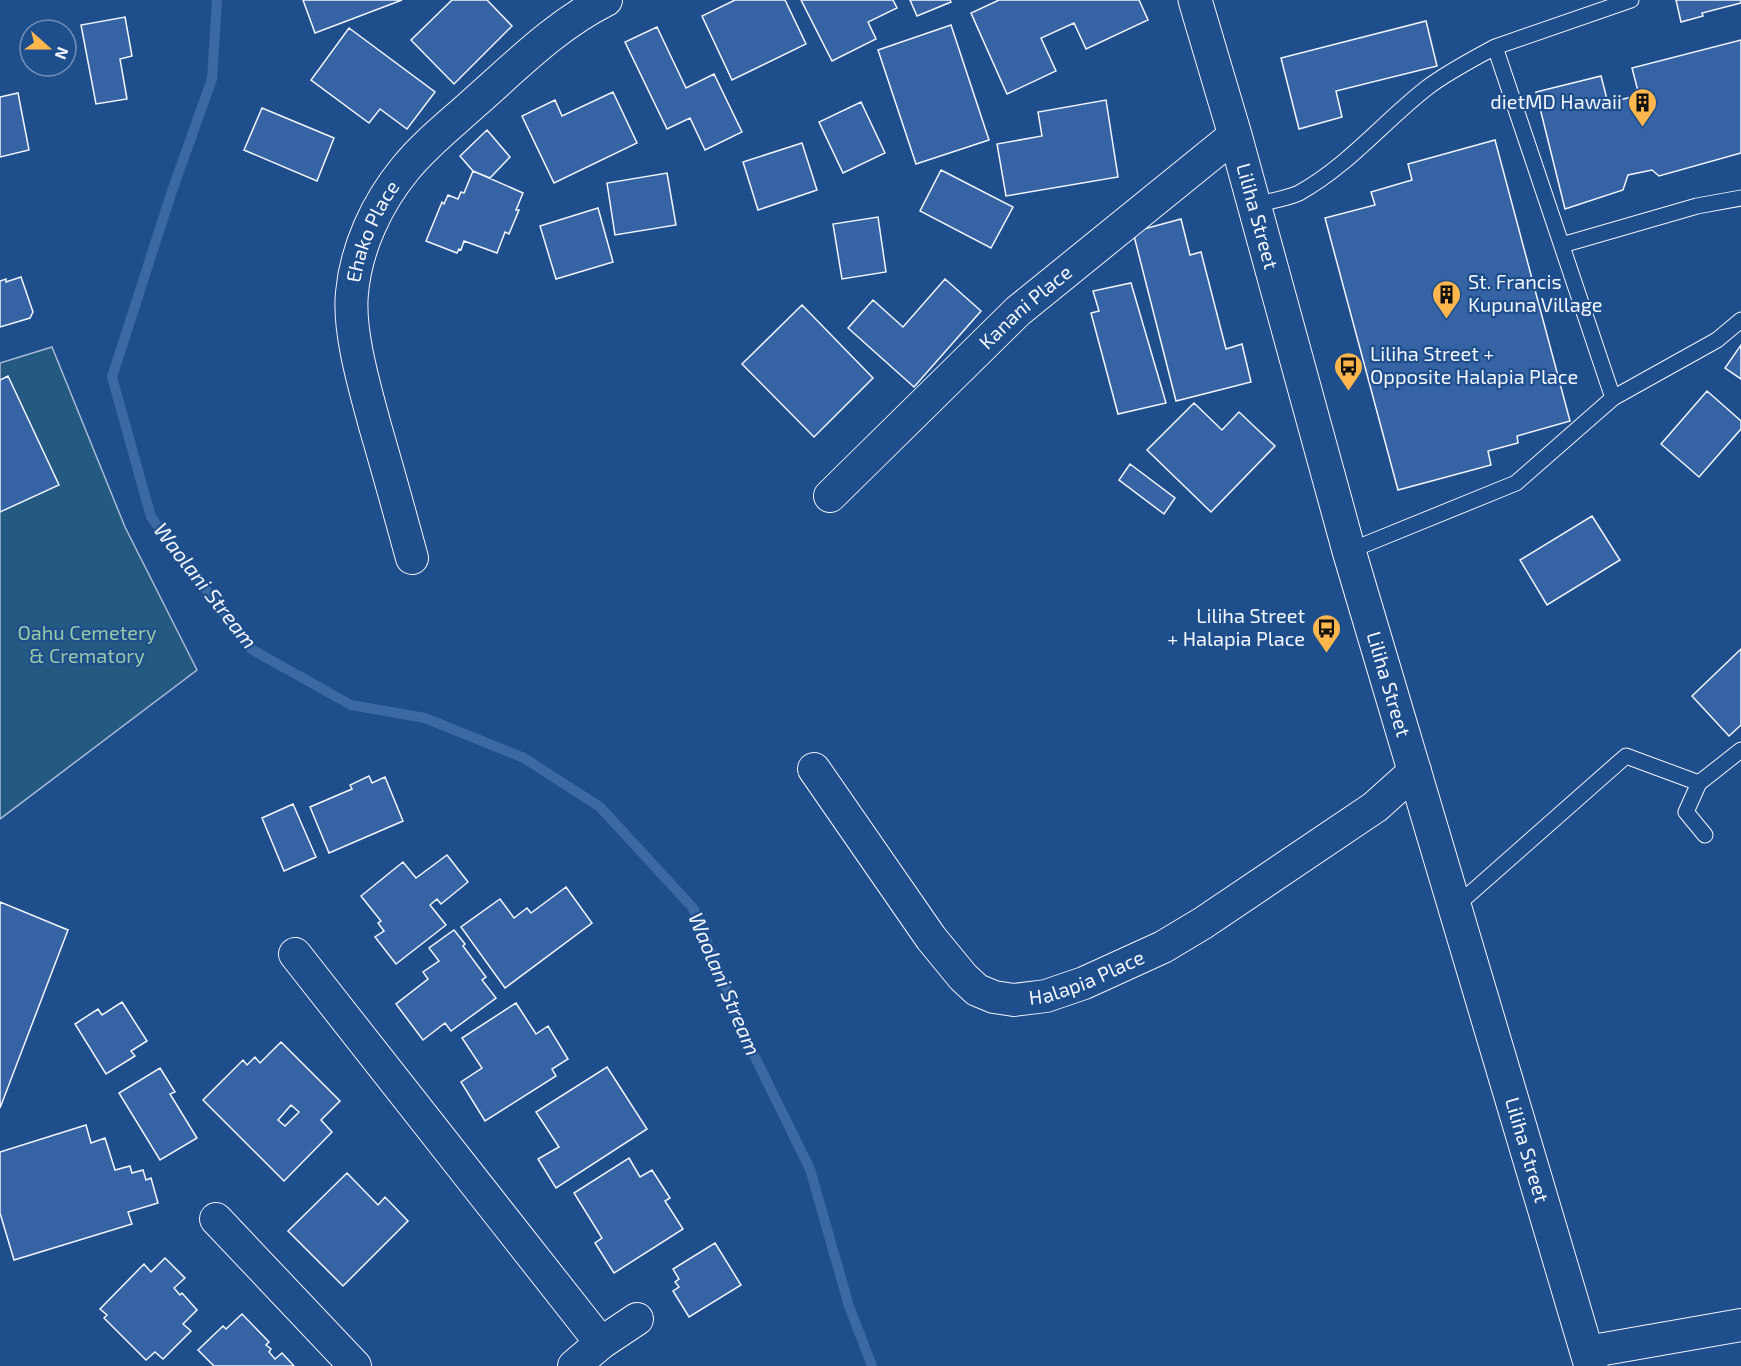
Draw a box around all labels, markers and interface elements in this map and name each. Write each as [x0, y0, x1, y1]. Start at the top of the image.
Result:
north arrow [18, 18, 78, 78]
text: N [52, 45, 73, 62]
building icon: dietMD Hawaii [1627, 86, 1659, 128]
place label: dietMD Hawaii [1490, 89, 1622, 113]
street label: Liliha Street [1232, 160, 1284, 272]
street label: Ehako Place [340, 175, 404, 284]
street label: Kanani Place [974, 259, 1076, 354]
place label: St. Francis Kupuna Village [1468, 269, 1603, 316]
building icon: St. Francis Kupuna Village [1431, 278, 1463, 320]
place label: Liliha Street + Opposite Halapia Place [1370, 341, 1578, 388]
bus stop icon: Liliha Street + Opposite Halapia Place [1333, 350, 1365, 392]
water label: Waolani Stream [149, 517, 263, 653]
place label: Liliha Street + Halapia Place [1167, 603, 1305, 650]
bus stop icon: Liliha Street + Halapia Place [1310, 612, 1342, 654]
park label: Oahu Cemetery & Crematory [17, 620, 157, 667]
street label: Liliha Street [1362, 628, 1417, 740]
water label: Waolani Stream [684, 908, 767, 1059]
street label: Halapia Place [1027, 944, 1148, 1009]
street label: Liliha Street [1501, 1094, 1555, 1206]

